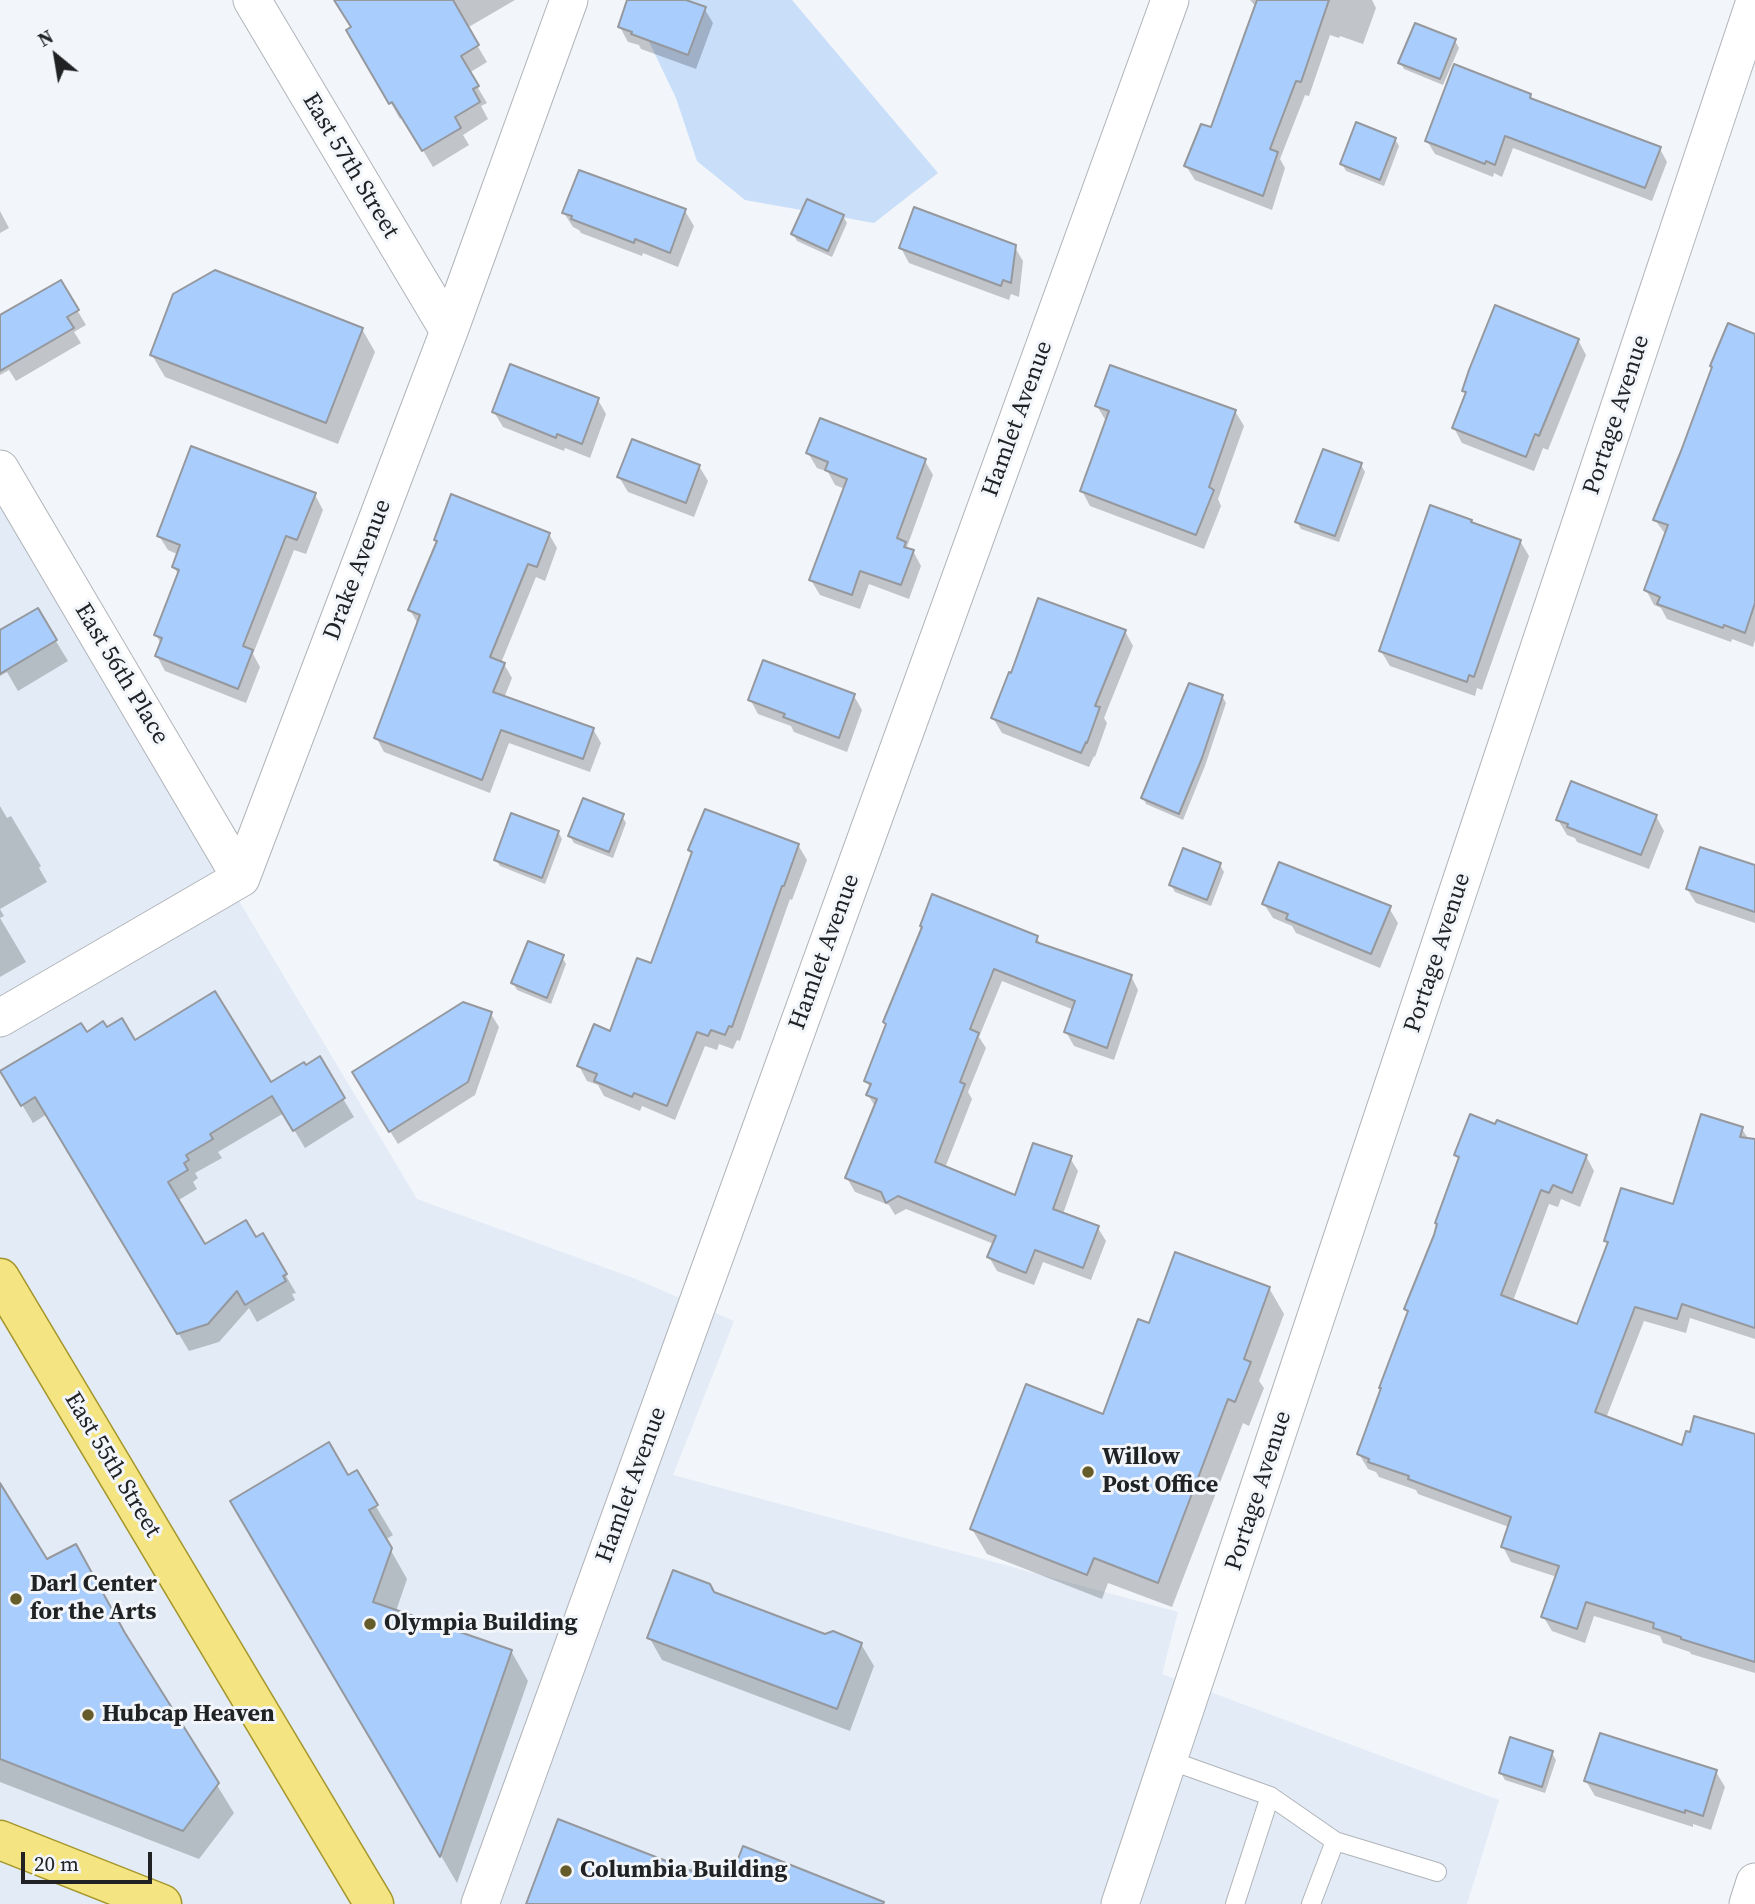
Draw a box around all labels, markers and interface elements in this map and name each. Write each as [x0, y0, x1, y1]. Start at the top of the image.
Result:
north arrow [21, 21, 91, 91]
text: N [33, 23, 58, 53]
street label: East 57th Street [295, 88, 405, 244]
street label: Portage Avenue [1578, 332, 1656, 498]
street label: Hamlet Avenue [976, 337, 1060, 501]
street label: Drake Avenue [318, 496, 398, 644]
street label: East 56th Place [68, 598, 174, 750]
street label: Hamlet Avenue [783, 870, 867, 1034]
street label: Portage Avenue [1399, 870, 1477, 1036]
street label: East 55th Street [57, 1387, 167, 1543]
street label: Hamlet Avenue [590, 1403, 674, 1567]
street label: Portage Avenue [1220, 1408, 1298, 1574]
place label: Willow Post Office [1102, 1444, 1218, 1500]
marker: Willow Post Office [1080, 1464, 1096, 1480]
place label: Darl Center for the Arts [30, 1571, 157, 1627]
marker: Darl Center for the Arts [8, 1591, 24, 1607]
place label: Olympia Building [384, 1610, 577, 1638]
marker: Olympia Building [362, 1616, 378, 1632]
place label: Hubcap Heaven [102, 1701, 275, 1729]
marker: Hubcap Heaven [80, 1707, 96, 1723]
scale bar [24, 1838, 156, 1882]
text: 20 m [34, 1849, 79, 1878]
place label: Columbia Building [580, 1857, 787, 1885]
marker: Columbia Building [558, 1863, 574, 1879]

